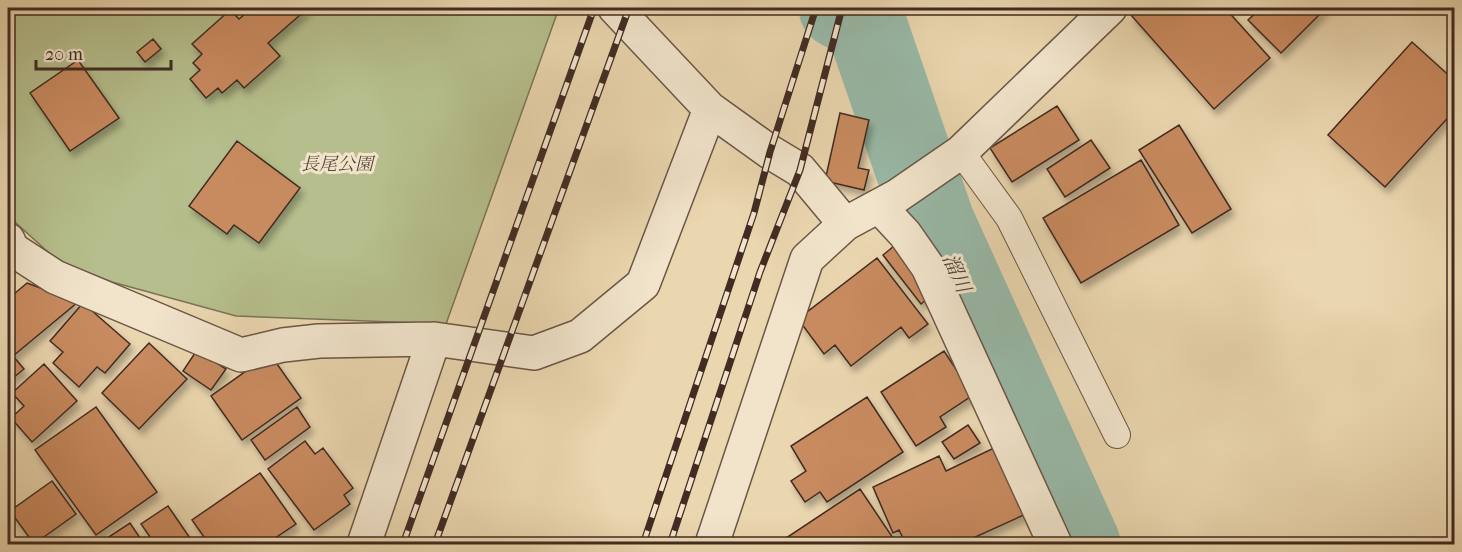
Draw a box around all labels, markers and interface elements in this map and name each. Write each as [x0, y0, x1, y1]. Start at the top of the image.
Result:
scale bar [36, 33, 171, 71]
text: 20 m [45, 44, 83, 65]
park label: 長尾公園 [301, 154, 376, 175]
water label: 溜川 [938, 250, 976, 298]

